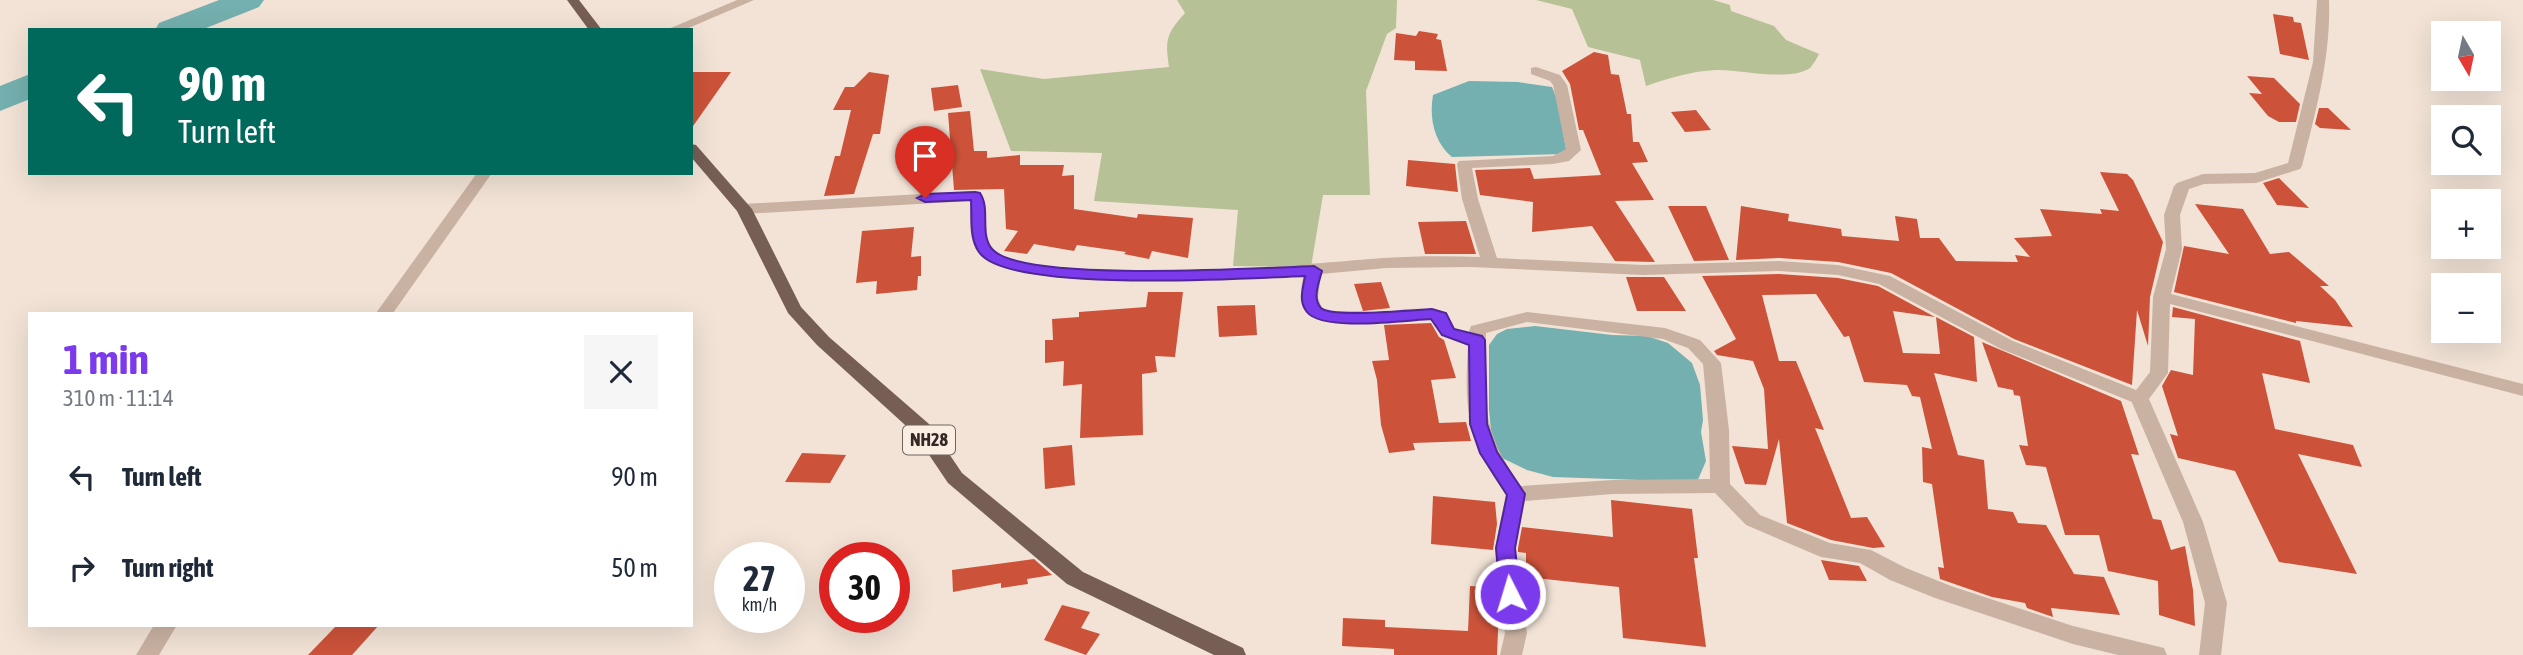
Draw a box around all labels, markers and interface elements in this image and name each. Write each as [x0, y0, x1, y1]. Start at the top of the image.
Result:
north arrow [2431, 21, 2501, 91]
map controls [2431, 21, 2501, 343]
text: 90 m [178, 55, 266, 111]
icon: left [63, 56, 154, 147]
button: search [2431, 105, 2501, 175]
text: Turn left [178, 113, 276, 150]
pin [895, 126, 955, 198]
icon: arrive [906, 137, 944, 175]
button: + [2431, 189, 2501, 259]
button: − [2431, 273, 2501, 343]
text: 1 min [63, 335, 149, 383]
button: close [584, 335, 658, 409]
text: 310 m · 11:14 [63, 385, 174, 411]
road number: NH28 [903, 426, 955, 454]
icon: left [63, 458, 101, 496]
text: Turn left [122, 462, 202, 492]
text: 90 m [611, 462, 658, 492]
speed limit sign: 30 [819, 542, 910, 633]
icon: right [63, 549, 101, 587]
text: Turn right [122, 553, 213, 583]
text: 50 m [611, 553, 658, 583]
position arrow [1473, 557, 1547, 631]
text: 27 [743, 558, 776, 598]
text: km/h [742, 594, 777, 615]

